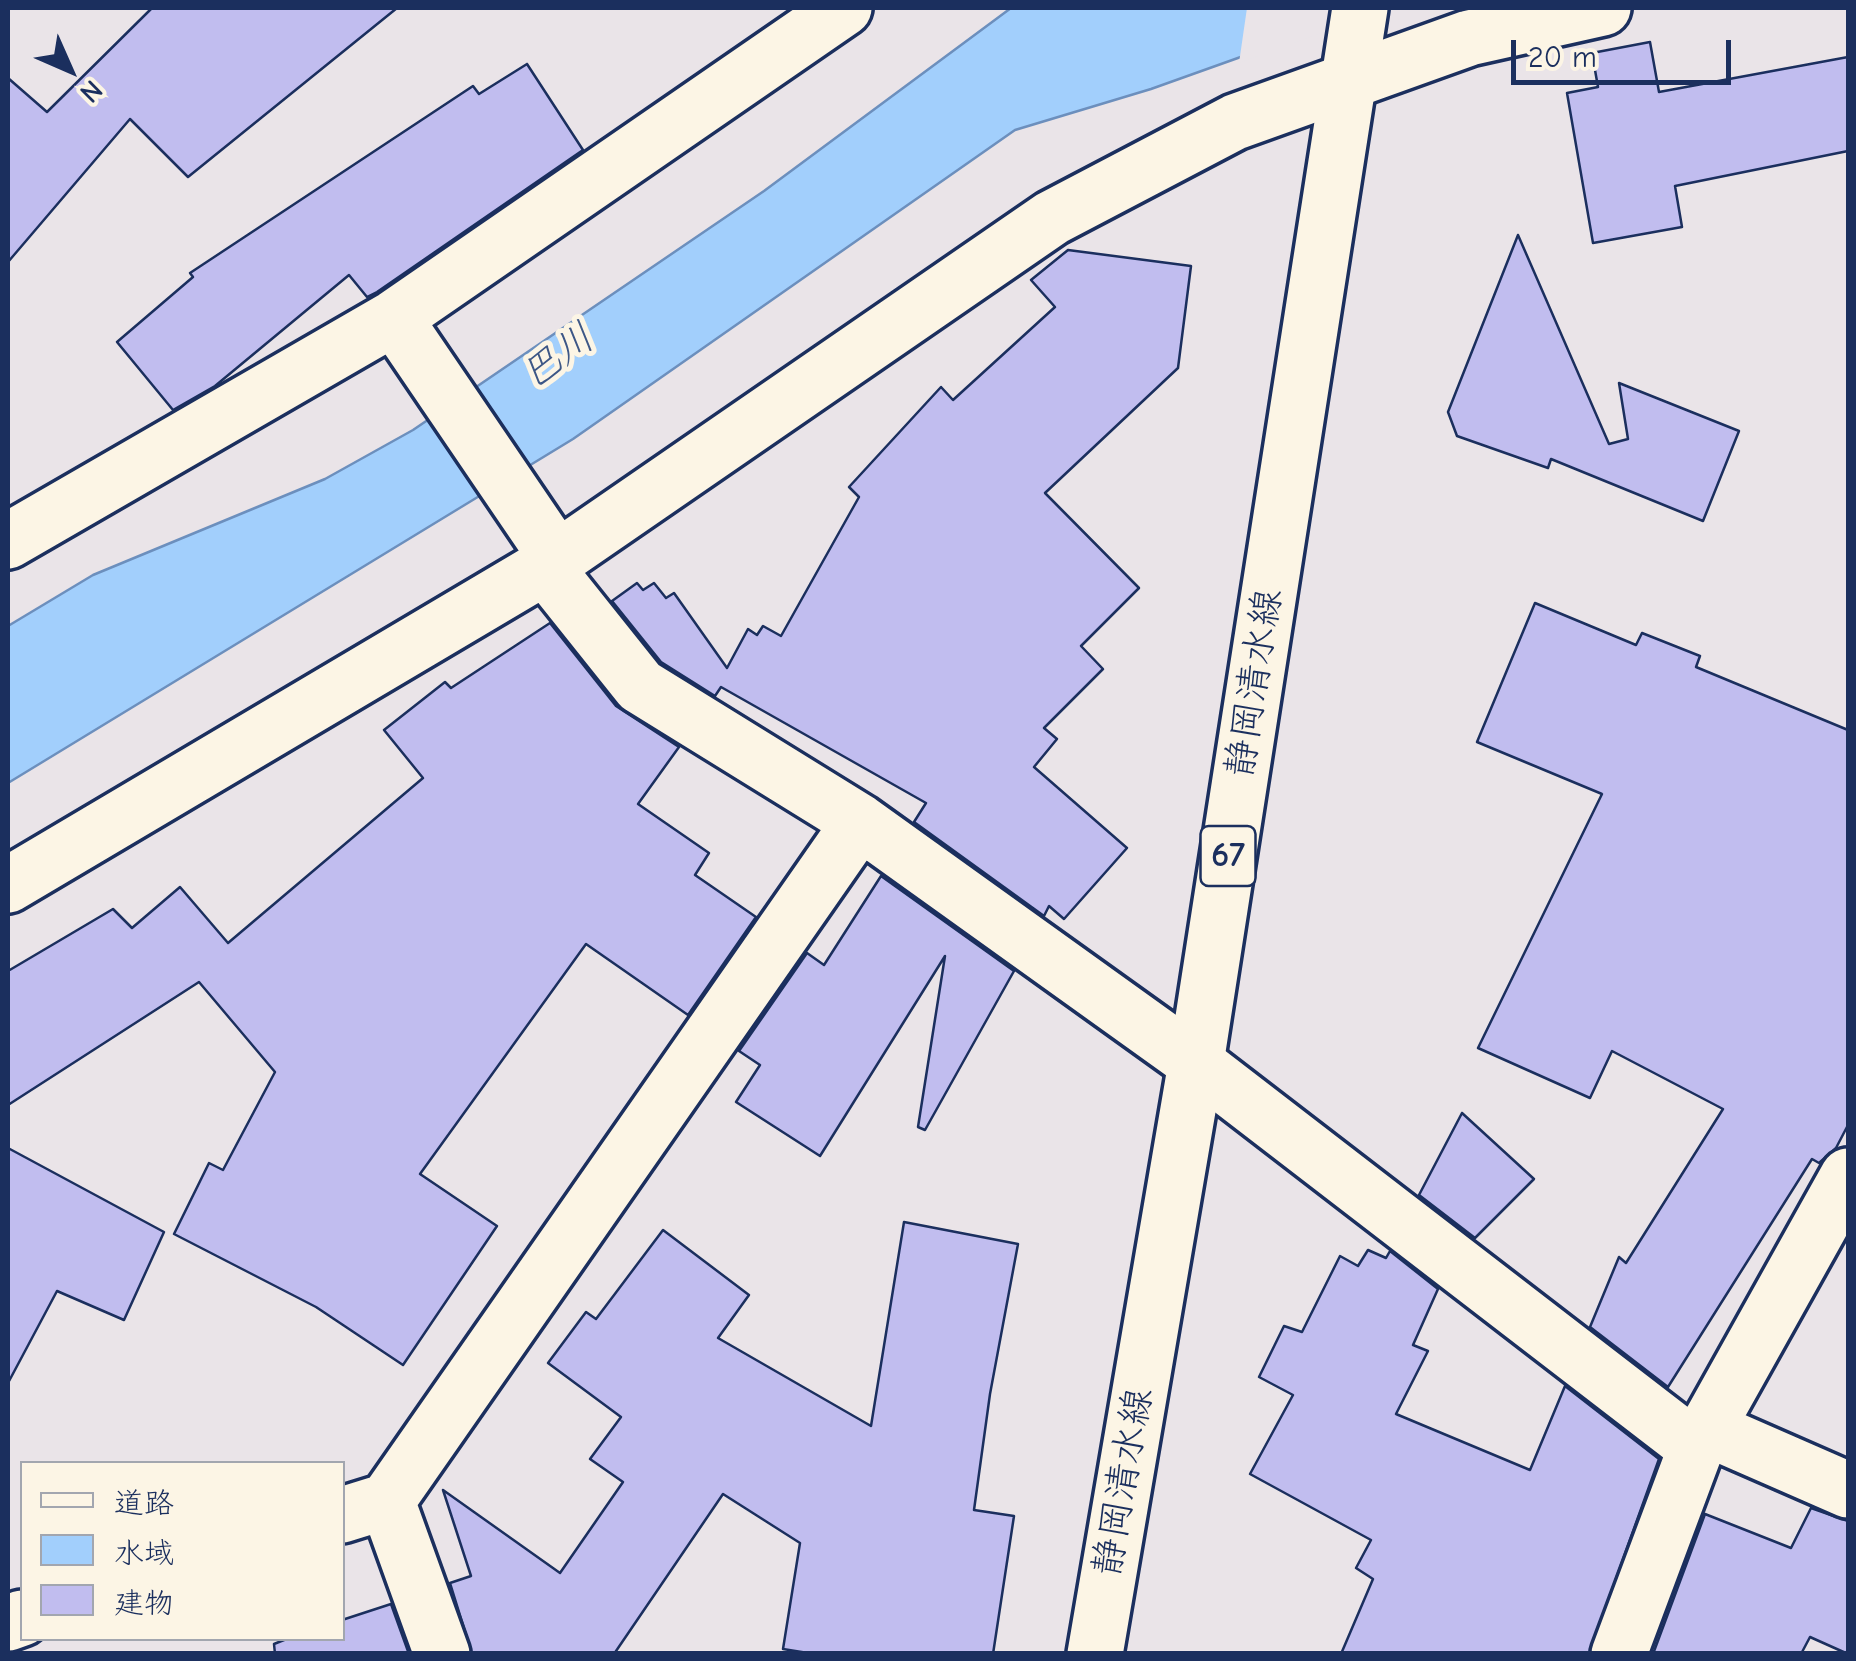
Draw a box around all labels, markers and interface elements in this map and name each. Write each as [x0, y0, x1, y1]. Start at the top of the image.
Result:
north arrow [20, 20, 120, 120]
scale bar [1516, 20, 1736, 82]
text: 20 m [1528, 40, 1597, 75]
text: N [73, 73, 109, 109]
water label: 巴川 [512, 314, 604, 400]
street label: 静岡清水線 [1218, 586, 1292, 780]
road number: 67 [1200, 826, 1256, 886]
street label: 静岡清水線 [1085, 1384, 1163, 1580]
legend [20, 1461, 345, 1641]
text: 道路 [114, 1486, 174, 1521]
text: 水域 [114, 1536, 174, 1571]
text: 建物 [114, 1586, 174, 1621]

